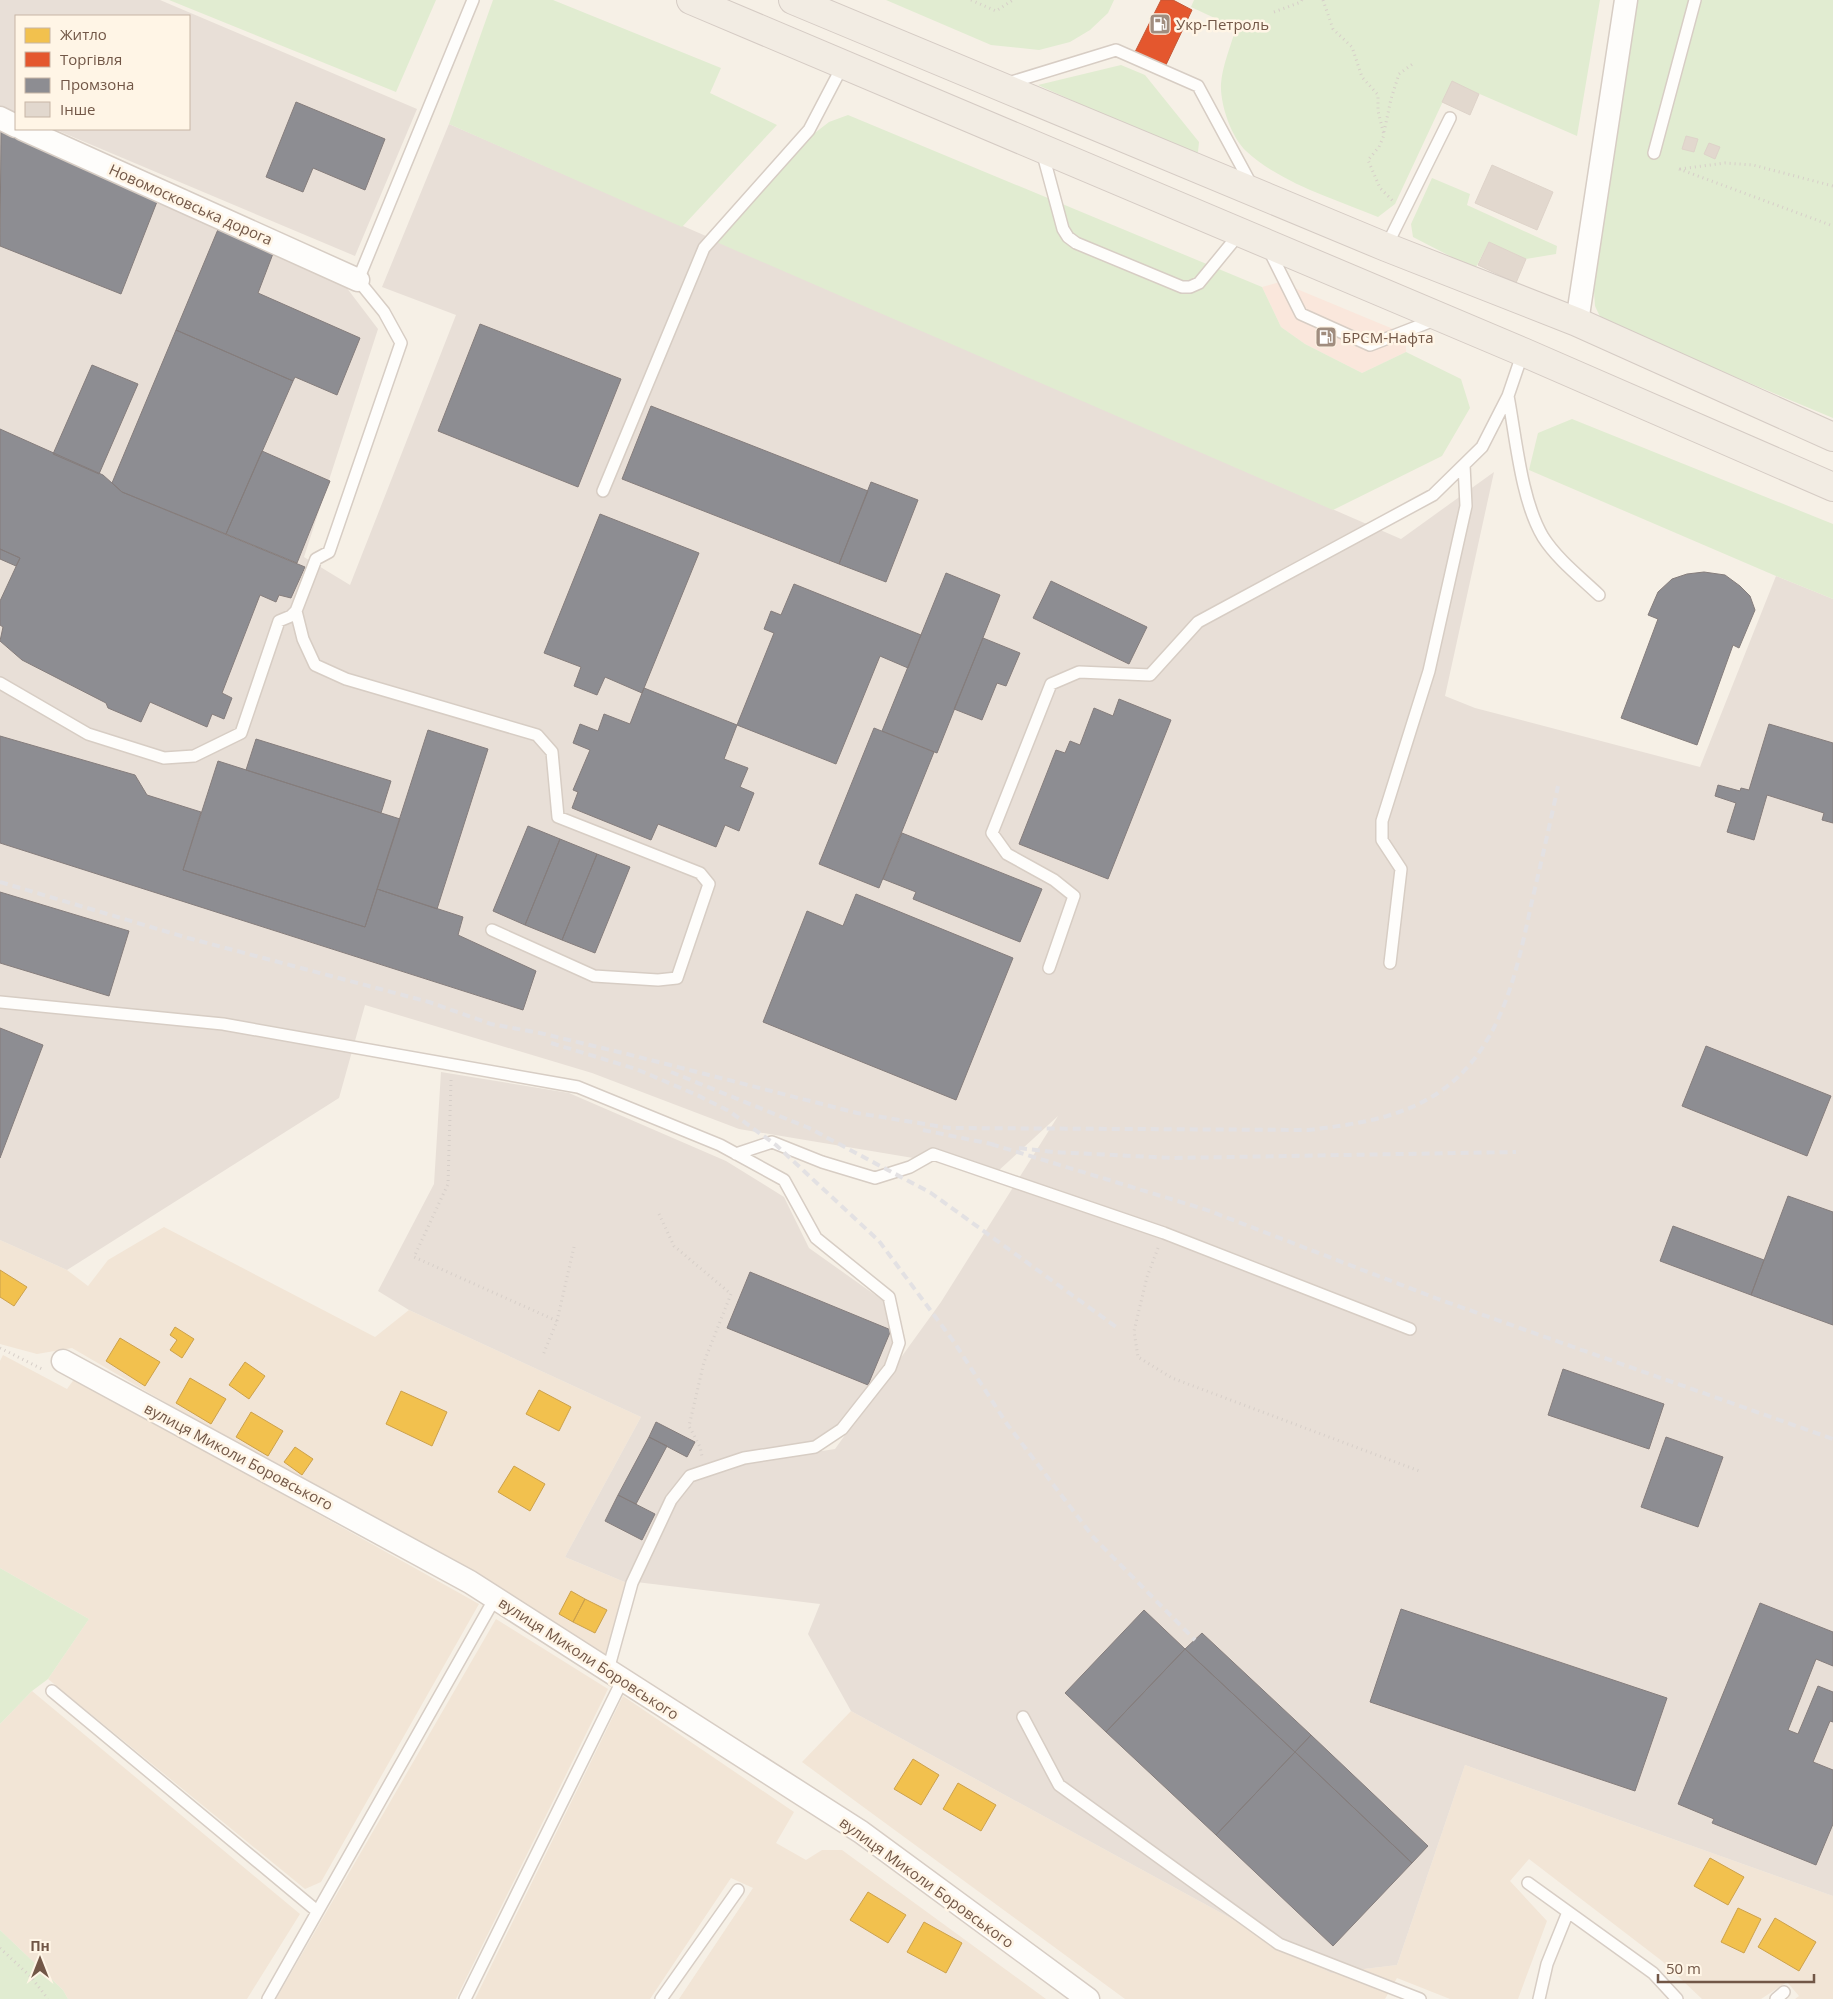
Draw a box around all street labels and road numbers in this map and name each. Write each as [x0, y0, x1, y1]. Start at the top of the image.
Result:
street label: Новомосковська дорога [106, 159, 276, 249]
street label: вулиця Миколи Боровського [141, 1398, 337, 1514]
street label: вулиця Миколи Боровського [495, 1592, 683, 1724]
street label: вулиця Миколи Боровського [836, 1812, 1018, 1952]

